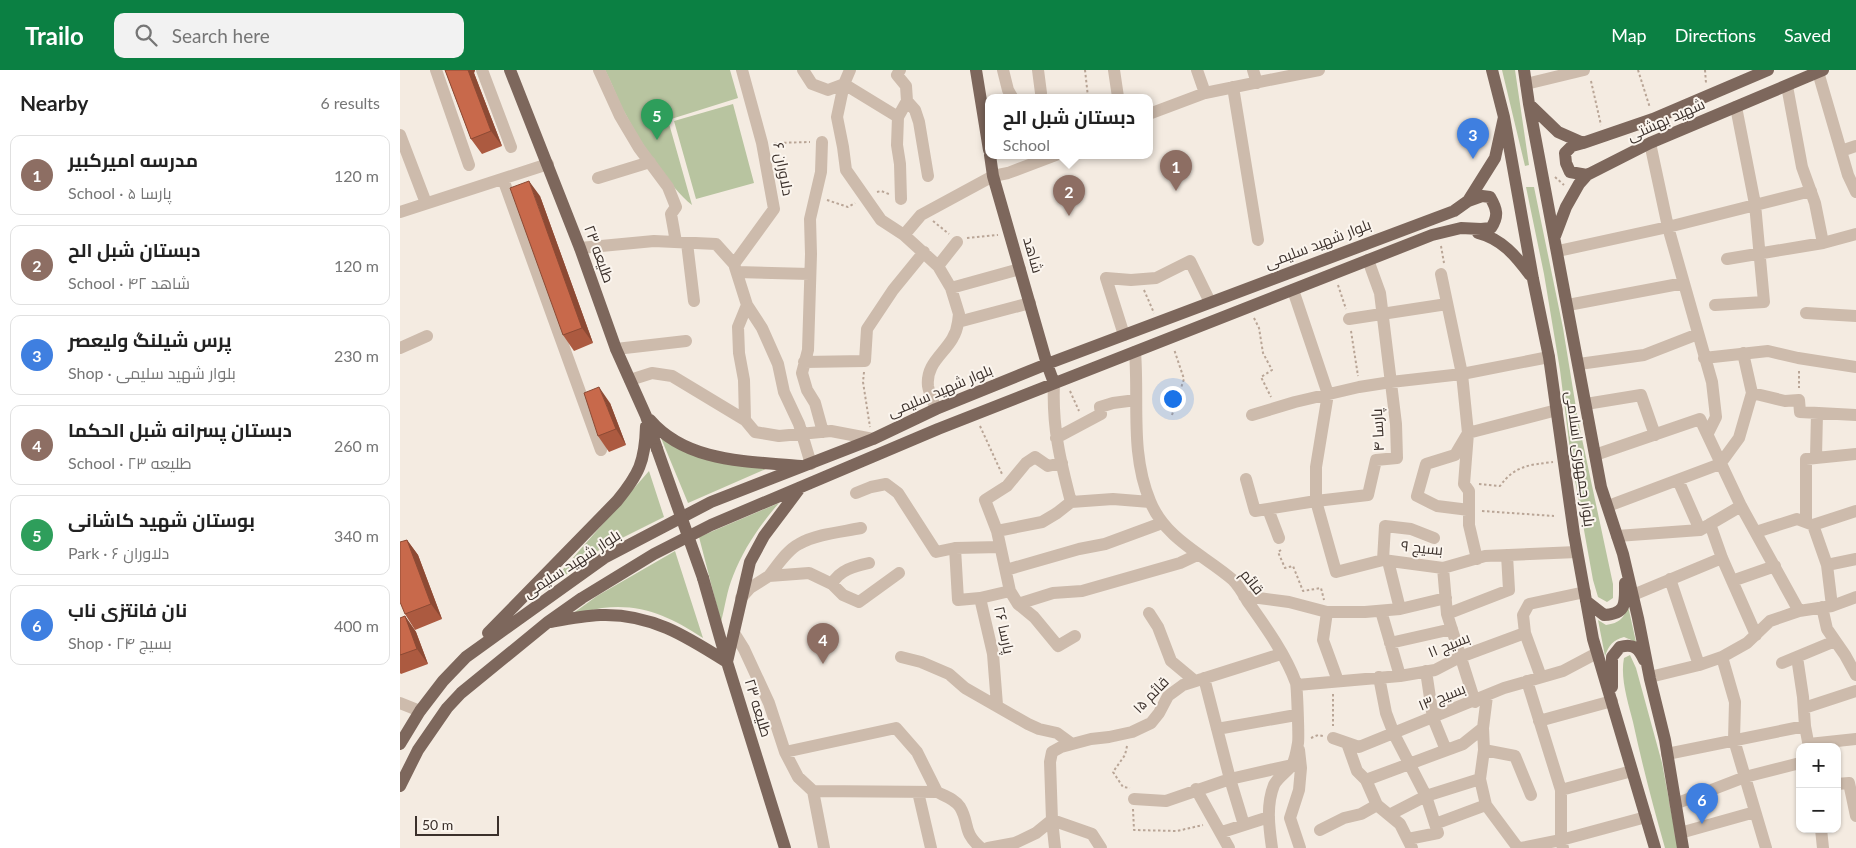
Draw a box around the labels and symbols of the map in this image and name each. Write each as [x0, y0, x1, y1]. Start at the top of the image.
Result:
street label: شهید بهشتی [1624, 94, 1708, 146]
pin: 5 [641, 99, 673, 140]
pin: 3 [1457, 118, 1489, 159]
street label: دلاوران ۶ [768, 141, 798, 197]
pin: 1 [1160, 150, 1192, 191]
pin: 2 [1053, 175, 1085, 216]
street label: بلوار شهید سلیمی [1262, 215, 1374, 273]
street label: طلیعه ۲۳ [581, 222, 619, 285]
street label: شاهد [1020, 235, 1048, 275]
street label: بلوار شهید سلیمی [884, 360, 996, 422]
your location [1160, 386, 1186, 412]
street label: بلوار جمهوری اسلامی [1561, 390, 1599, 528]
street label: پارسا ۴ [1367, 408, 1389, 452]
street label: بلوار شهید سلیمی [519, 525, 625, 603]
street label: بسیج ۹ [1400, 536, 1444, 561]
street label: قائم [1236, 565, 1268, 599]
street label: پارسا ۲۶ [989, 604, 1019, 656]
pin: 4 [807, 623, 839, 664]
street label: بسیج ۱۱ [1425, 628, 1473, 663]
street label: قائم ۱۵ [1128, 672, 1174, 718]
street label: طلیعه ۲۳ [742, 676, 776, 739]
street label: بسیج ۱۳ [1415, 678, 1469, 716]
pin: 6 [1686, 783, 1718, 824]
scale bar [415, 813, 499, 836]

